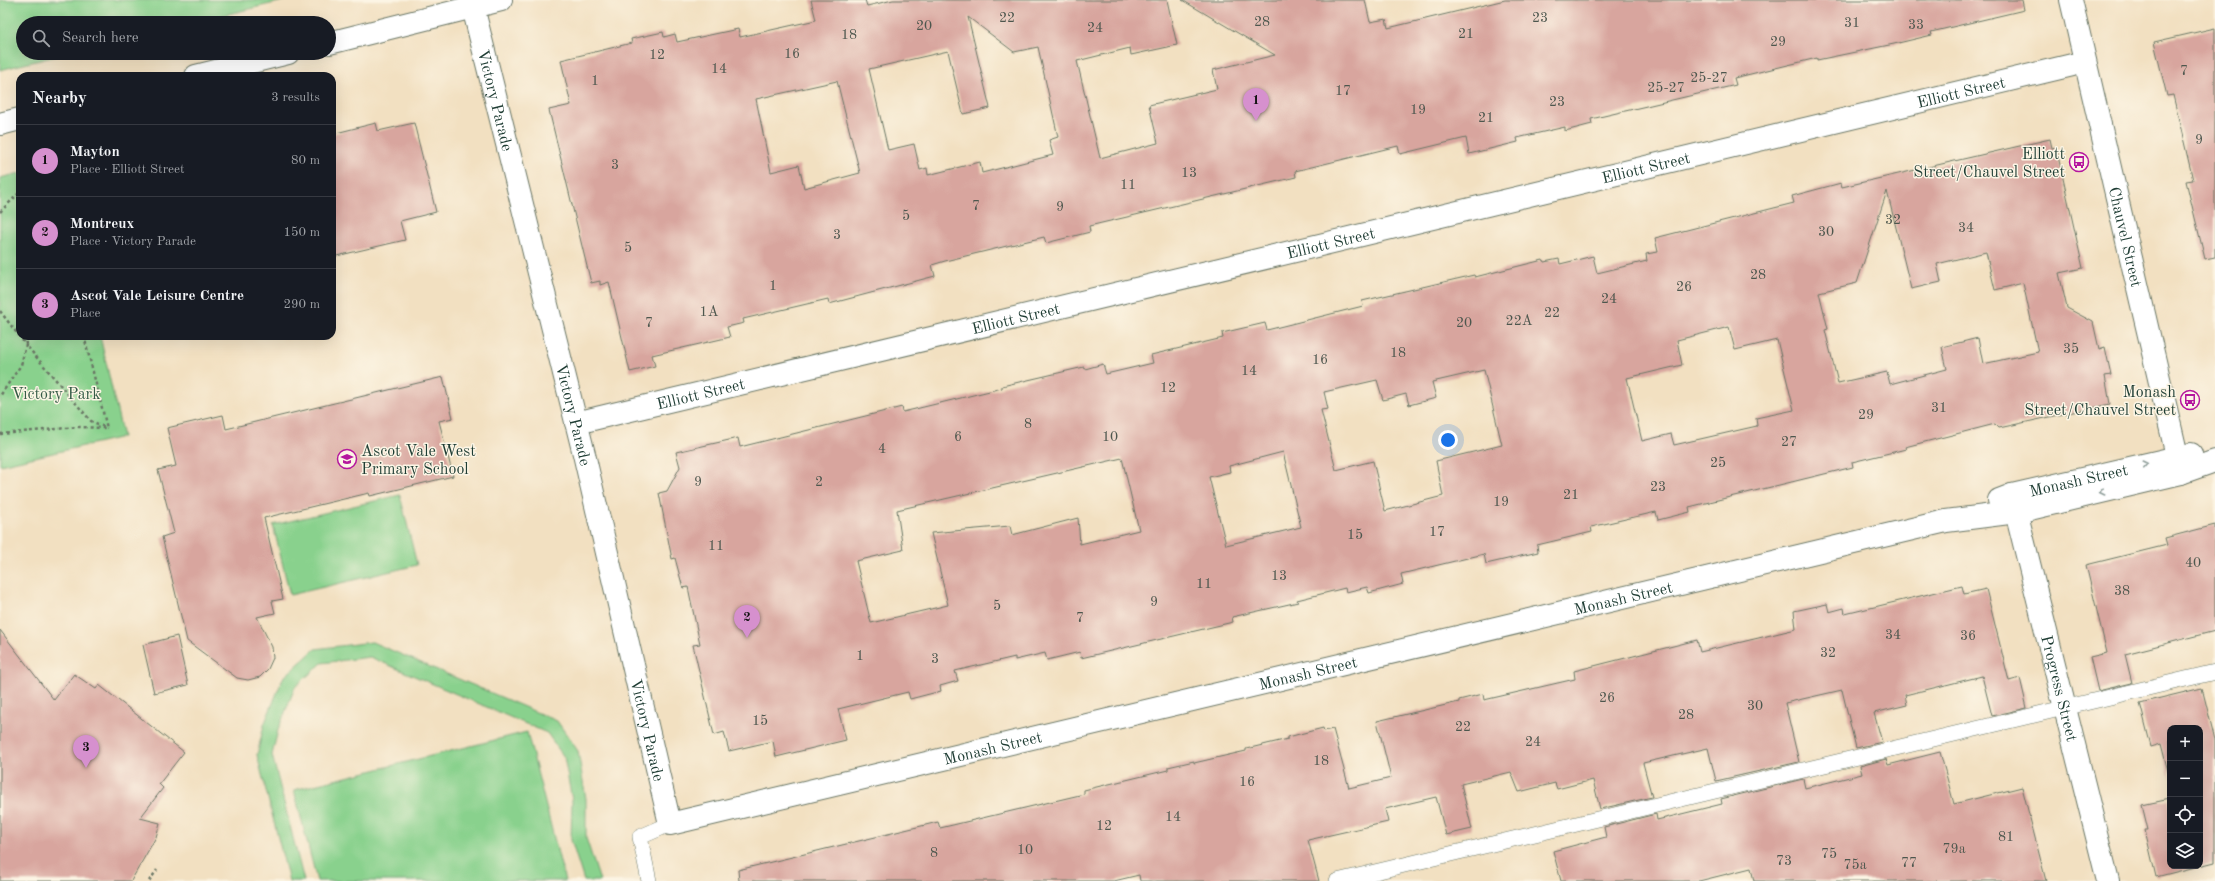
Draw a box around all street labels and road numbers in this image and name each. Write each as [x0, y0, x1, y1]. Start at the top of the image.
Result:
street label: Victory Parade [474, 48, 515, 153]
street label: Elliott Street [1916, 75, 2007, 112]
street label: Elliott Street [1601, 151, 1692, 187]
street label: Chauvel Street [2105, 186, 2144, 289]
street label: Elliott Street [1285, 226, 1377, 263]
street label: Elliott Street [970, 301, 1062, 338]
street label: Victory Parade [552, 363, 592, 468]
street label: Elliott Street [655, 377, 747, 413]
street label: Monash Street [2028, 463, 2130, 501]
street label: Monash Street [1573, 580, 1675, 619]
street label: Progress Street [2037, 634, 2079, 744]
street label: Monash Street [1258, 655, 1359, 694]
street label: Victory Parade [627, 678, 666, 783]
street label: Monash Street [942, 730, 1044, 769]

